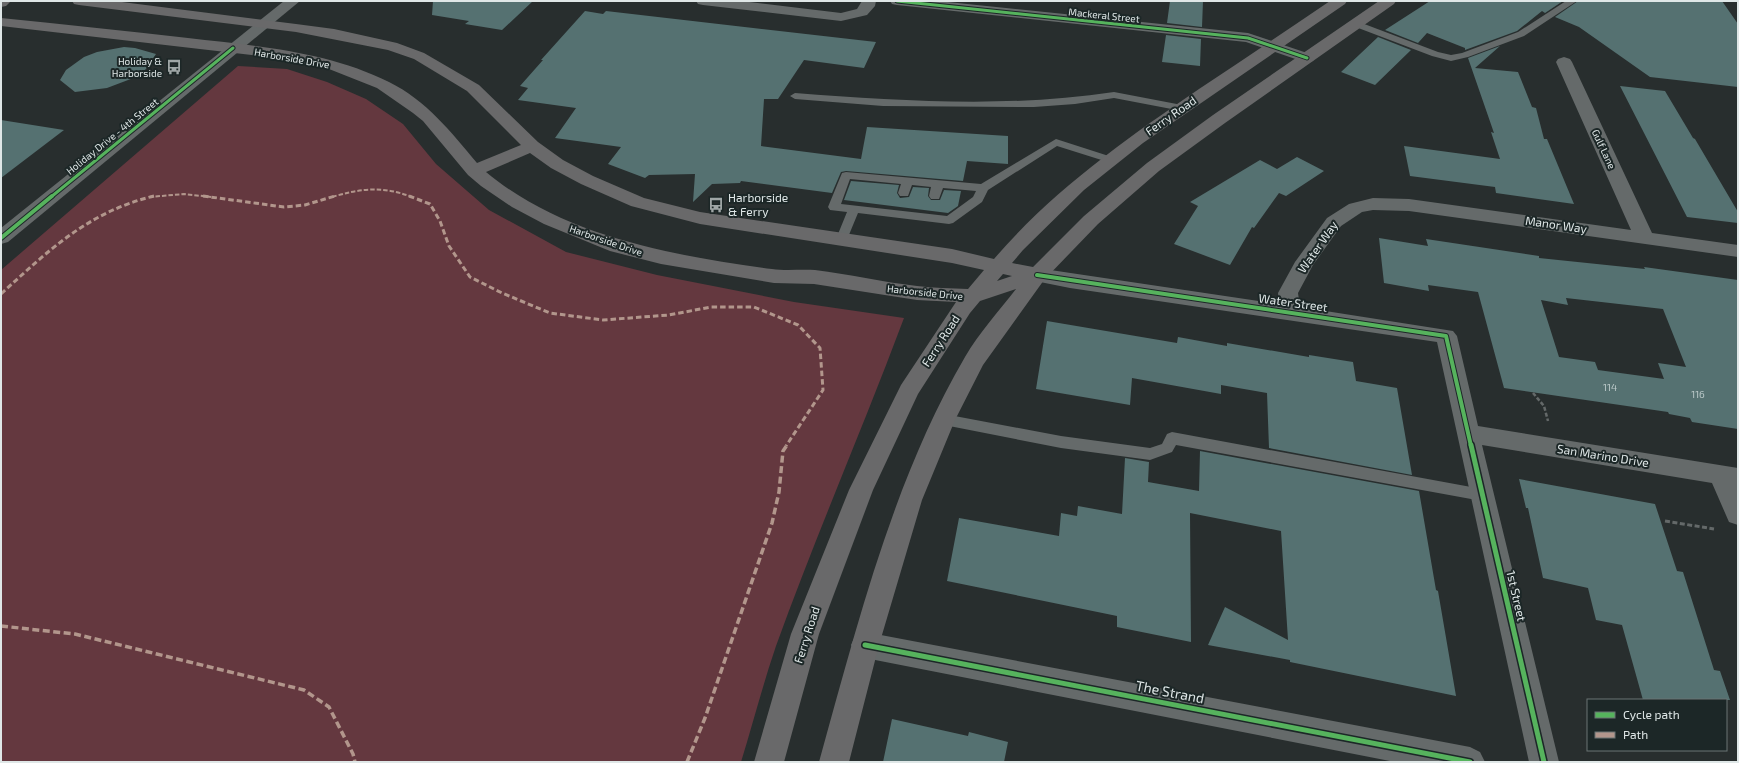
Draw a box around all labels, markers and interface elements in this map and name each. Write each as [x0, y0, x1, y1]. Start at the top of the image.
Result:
street label: Mackeral Street [1068, 5, 1140, 25]
street label: Harborside Drive [253, 45, 331, 71]
place label: Holiday & Harborside [112, 55, 162, 79]
bus stop icon: Holiday & Harborside [165, 58, 183, 76]
street label: Ferry Road [1142, 93, 1199, 138]
street label: Holiday Drive - 4th Street [64, 95, 161, 177]
street label: Gulf Lane [1590, 127, 1618, 171]
place label: Harborside & Ferry [728, 190, 788, 218]
bus stop icon: Harborside & Ferry [707, 196, 725, 214]
street label: Manor Way [1524, 213, 1589, 235]
street label: Water Way [1294, 217, 1341, 275]
street label: Harborside Drive [568, 222, 644, 258]
street label: Harborside Drive [886, 282, 964, 302]
street label: Water Street [1258, 290, 1329, 314]
street label: Ferry Road [918, 312, 962, 369]
house number: 114 [1603, 381, 1617, 393]
house number: 116 [1691, 388, 1705, 400]
street label: San Marino Drive [1556, 441, 1650, 469]
street label: 1st Street [1504, 569, 1530, 623]
street label: Ferry Road [790, 605, 822, 665]
street label: The Strand [1134, 677, 1206, 706]
legend [1587, 699, 1727, 751]
text: Cycle path [1623, 707, 1680, 721]
text: Path [1623, 727, 1648, 741]

